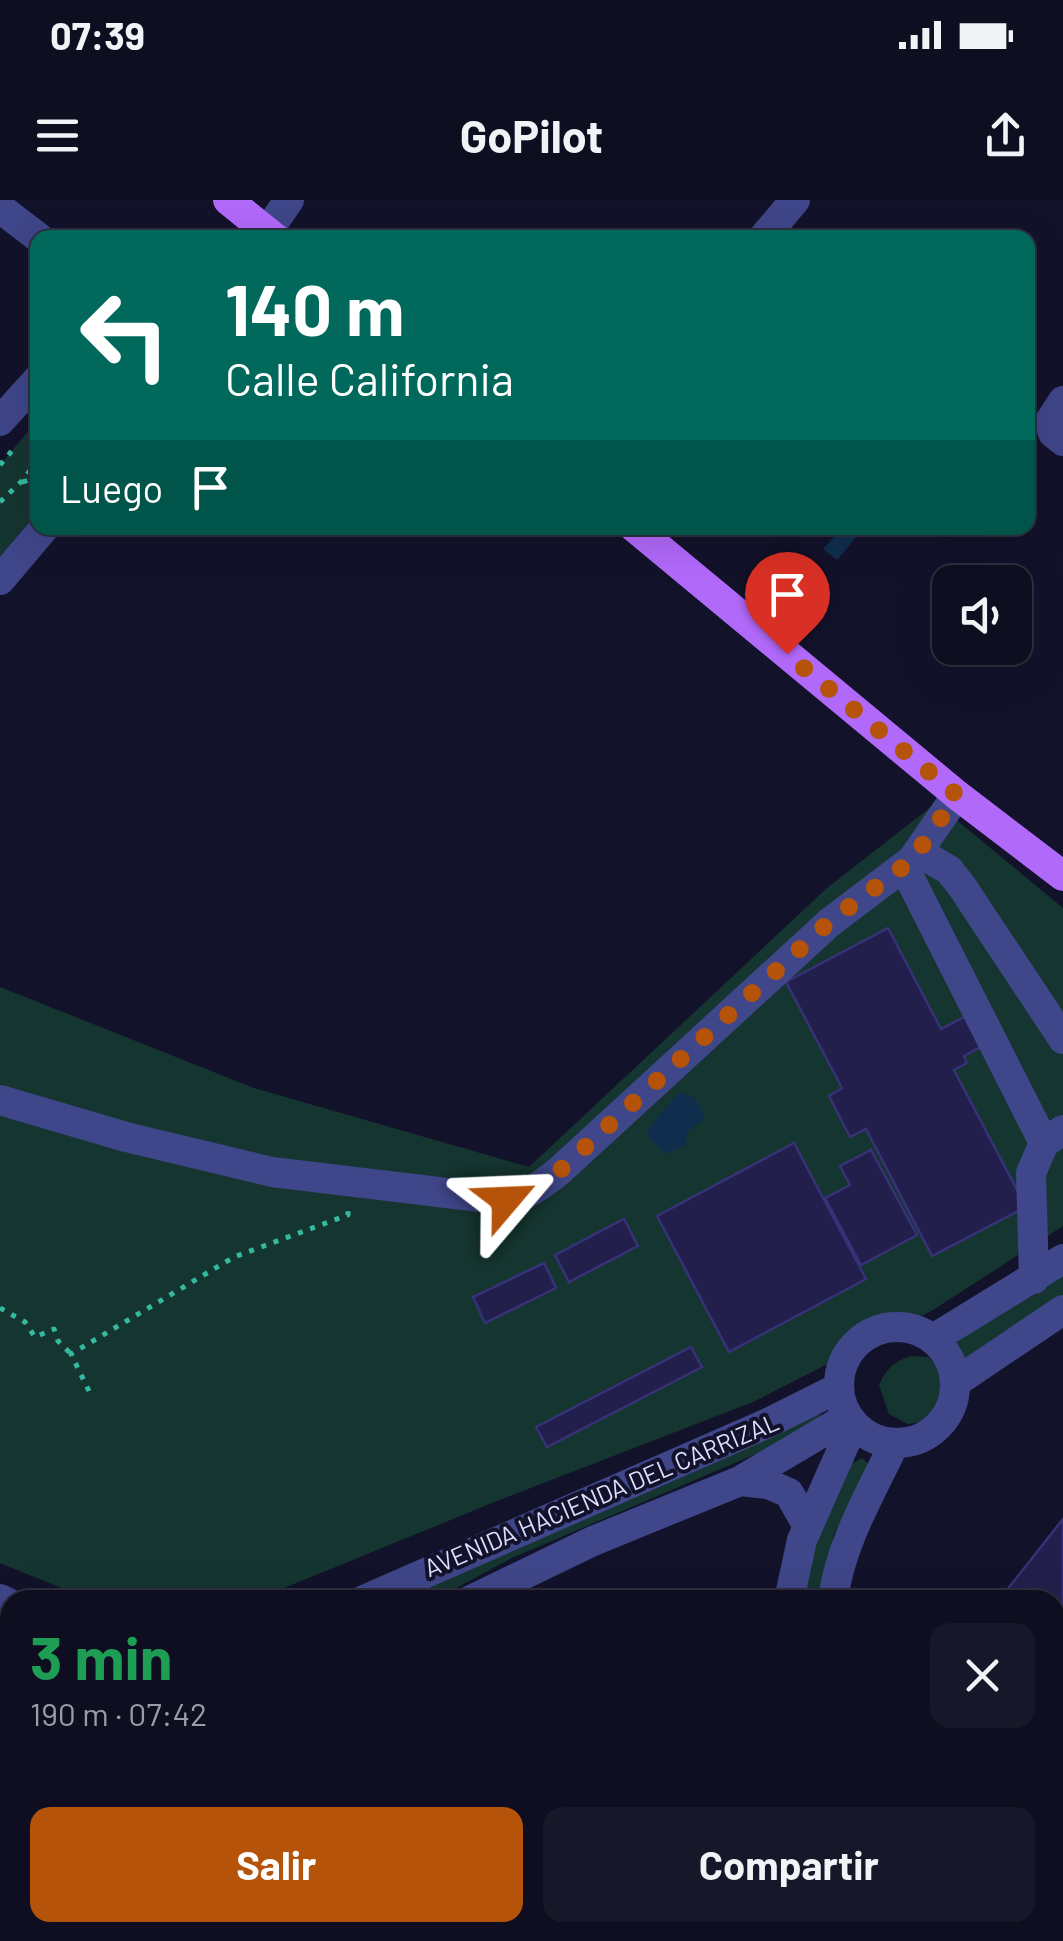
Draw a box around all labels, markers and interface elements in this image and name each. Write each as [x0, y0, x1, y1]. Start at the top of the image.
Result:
text: 07:39 [50, 12, 145, 58]
icon: menu [30, 108, 85, 163]
text: GoPilot [460, 108, 603, 162]
icon: share [978, 108, 1033, 163]
text: 140 m [225, 266, 404, 350]
icon: left [60, 270, 190, 400]
text: Calle California [225, 351, 514, 405]
icon: arrive [183, 460, 238, 515]
text: Luego [60, 465, 163, 511]
pin [745, 552, 830, 655]
map controls [932, 565, 1032, 665]
button: sound [932, 565, 1032, 665]
icon: arrive [760, 567, 815, 622]
position arrow [454, 1148, 558, 1252]
street label: AVENIDA HACIENDA DEL CARRIZAL [419, 1406, 783, 1582]
text: 3 min [30, 1620, 173, 1692]
button: close [930, 1623, 1035, 1728]
text: 190 m · 07:42 [30, 1694, 207, 1732]
button: Salir [30, 1807, 523, 1922]
button: Compartir [543, 1807, 1035, 1922]

